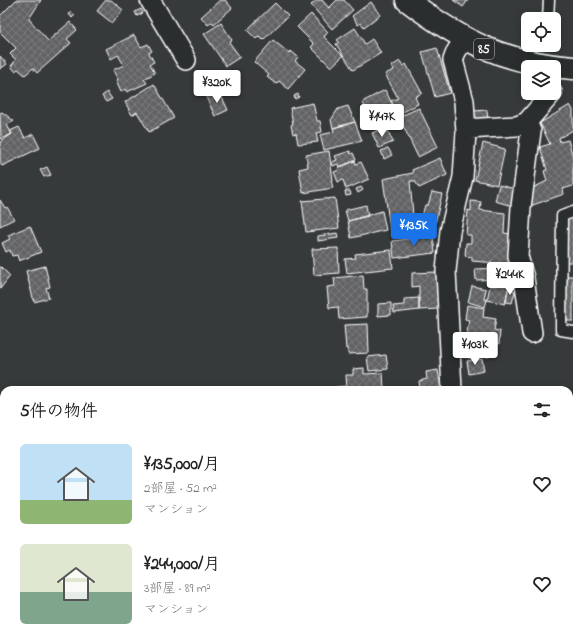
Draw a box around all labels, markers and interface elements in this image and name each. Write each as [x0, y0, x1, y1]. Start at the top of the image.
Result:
map controls [521, 12, 561, 100]
button: locate [521, 12, 561, 52]
road number: 85 [474, 39, 494, 59]
button: layers [521, 60, 561, 100]
pin: ¥320K [189, 70, 245, 104]
text: ¥320K [203, 73, 231, 92]
pin: ¥147K [354, 104, 410, 138]
text: ¥147K [369, 107, 395, 126]
pin: ¥135K [386, 213, 442, 247]
text: ¥135K [400, 216, 428, 235]
pin: ¥244K [482, 262, 538, 296]
text: ¥244K [496, 265, 524, 284]
pin: ¥103K [447, 332, 503, 366]
text: ¥103K [462, 335, 488, 354]
text: 5件の物件 [20, 399, 98, 424]
icon: filters [531, 399, 553, 421]
text: ¥135,000/月 [144, 452, 220, 477]
icon: home [52, 460, 100, 508]
icon: heart [531, 473, 553, 495]
text: 2部屋 · 52 m² [144, 479, 217, 498]
text: マンション [144, 500, 208, 519]
text: ¥244,000/月 [144, 552, 220, 577]
icon: home [52, 560, 100, 608]
icon: heart [531, 573, 553, 595]
text: 3部屋 · 89 m² [144, 579, 211, 598]
text: マンション [144, 600, 208, 619]

